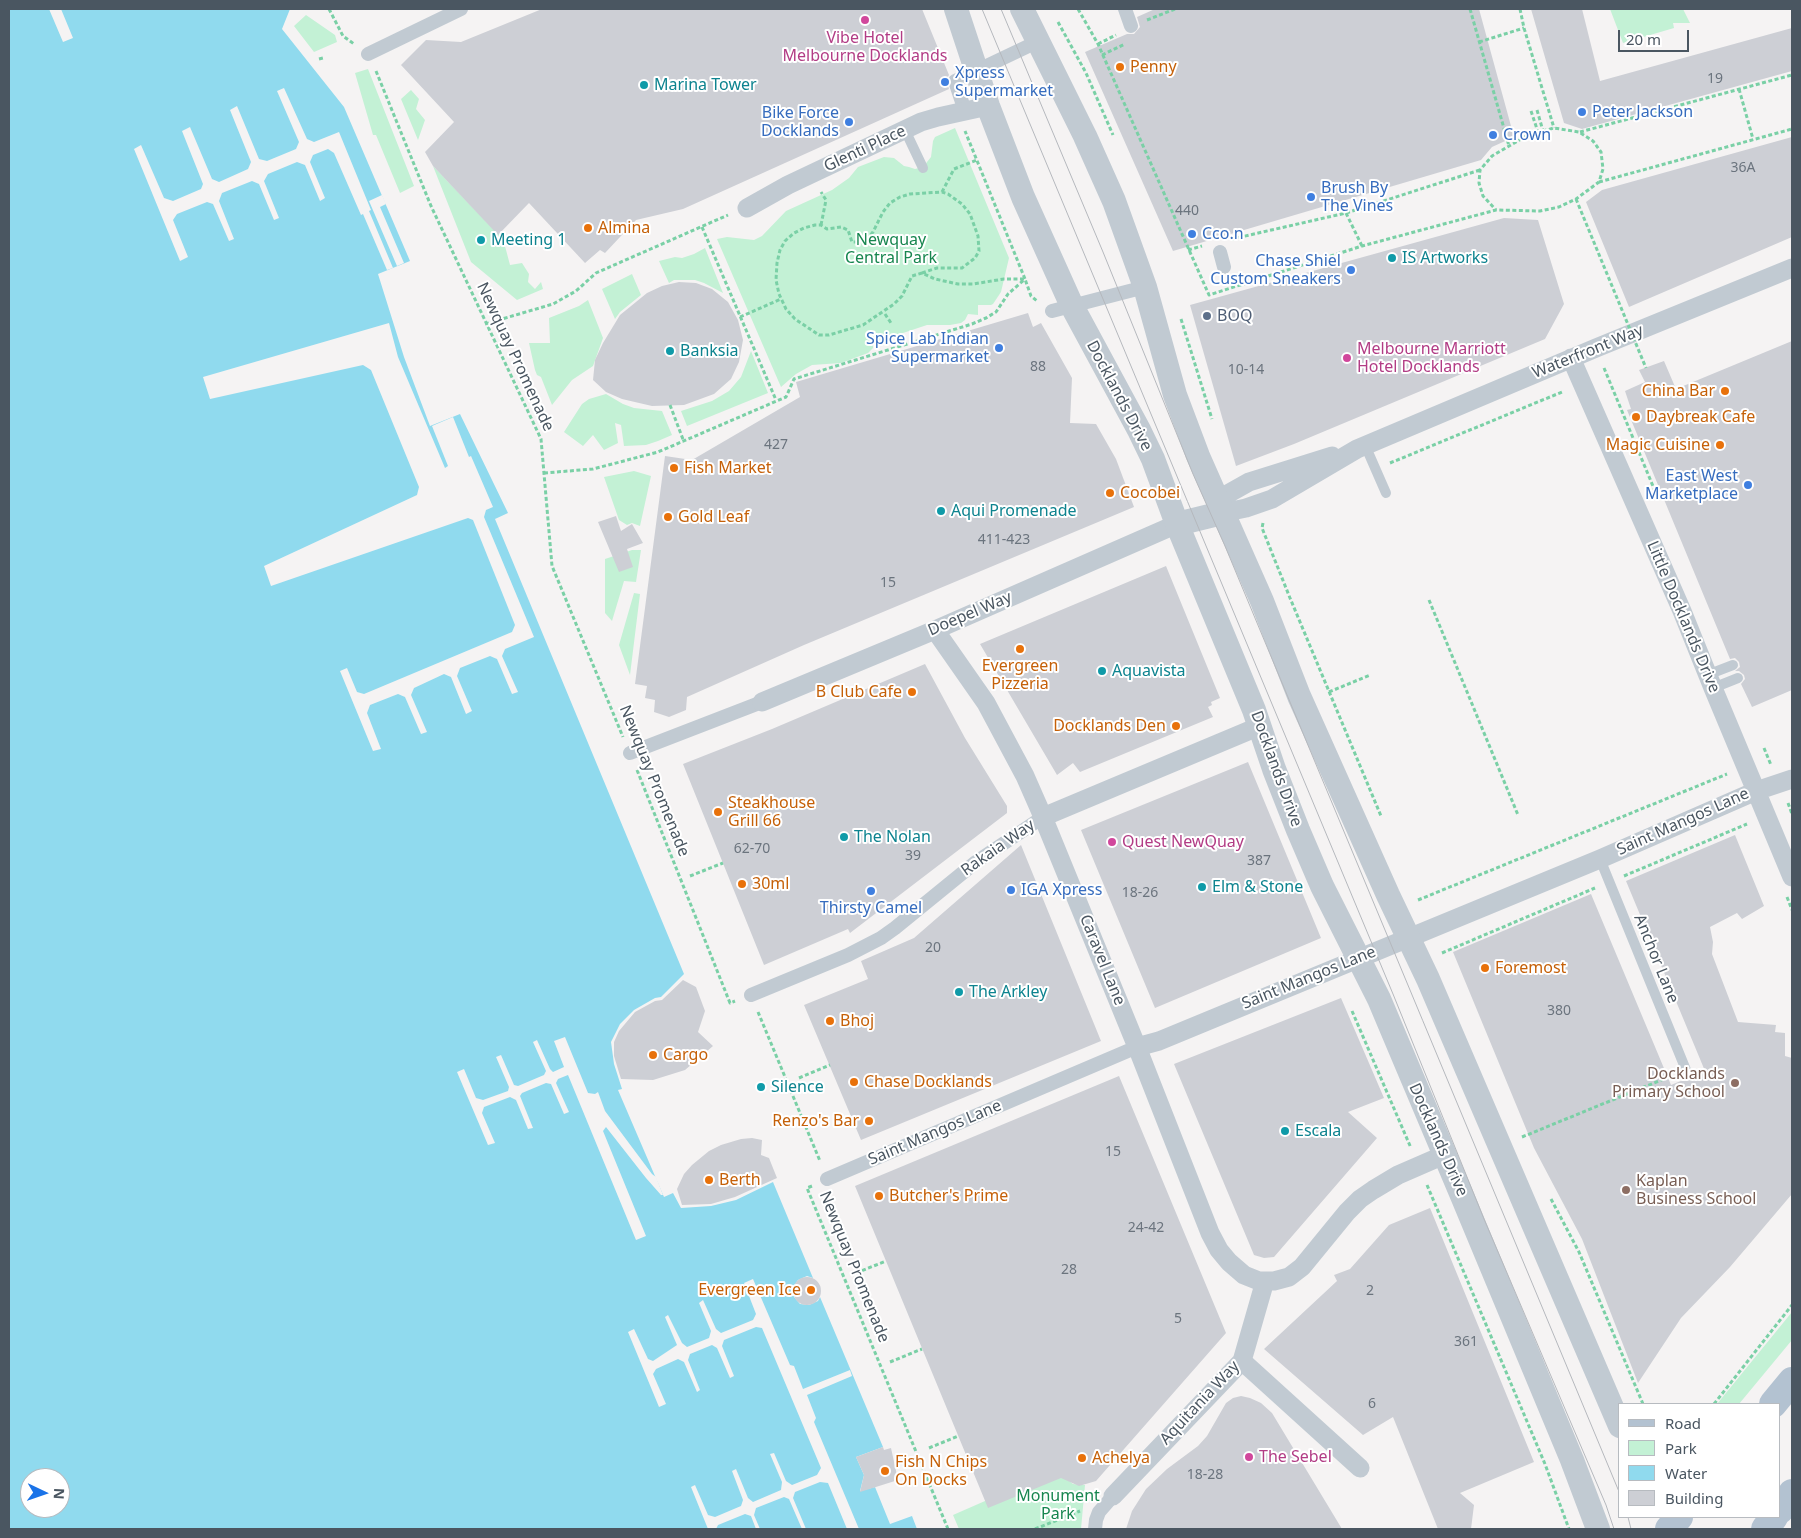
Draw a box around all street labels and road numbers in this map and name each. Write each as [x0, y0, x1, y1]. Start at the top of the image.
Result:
street label: Glenti Place [821, 122, 909, 176]
street label: Newquay Promenade [472, 280, 558, 434]
street label: Waterfront Way [1530, 321, 1646, 383]
street label: Docklands Drive [1082, 338, 1156, 454]
street label: Little Docklands Drive [1642, 538, 1724, 696]
street label: Doepel Way [925, 588, 1015, 640]
street label: Newquay Promenade [615, 702, 693, 860]
street label: Docklands Drive [1246, 708, 1306, 830]
street label: Saint Mangos Lane [1614, 784, 1752, 860]
street label: Rakaia Way [958, 816, 1038, 880]
street label: Caravel Lane [1075, 912, 1129, 1008]
street label: Anchor Lane [1629, 912, 1683, 1006]
street label: Saint Mangos Lane [1239, 942, 1379, 1014]
street label: Docklands Drive [1404, 1080, 1472, 1200]
street label: Saint Mangos Lane [866, 1096, 1004, 1170]
street label: Newquay Promenade [815, 1188, 893, 1346]
street label: Aquitania Way [1156, 1357, 1244, 1449]

